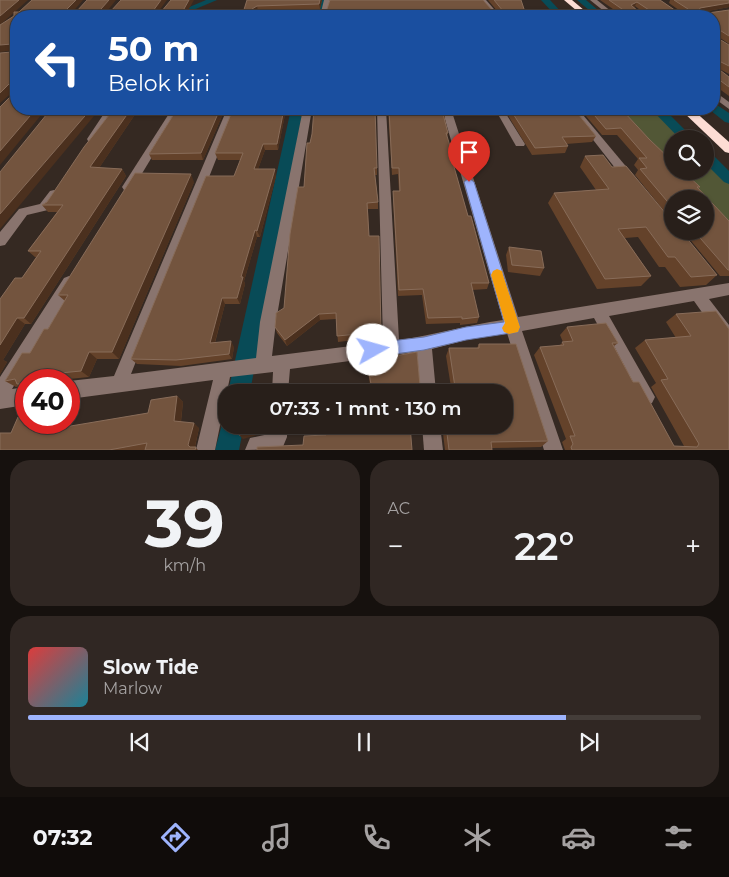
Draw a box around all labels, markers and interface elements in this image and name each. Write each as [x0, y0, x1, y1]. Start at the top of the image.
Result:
text: 50 m [108, 27, 199, 70]
icon: left [25, 30, 90, 95]
text: Belok kiri [108, 70, 210, 97]
map controls [664, 130, 714, 240]
button: search [664, 130, 714, 180]
pin [448, 131, 490, 182]
icon: arrive [455, 138, 483, 166]
button: layers [664, 190, 714, 240]
position arrow [346, 323, 398, 375]
speed limit sign: 40 [15, 369, 80, 434]
text: 07:33 · 1 mnt · 130 m [269, 397, 462, 420]
text: 39 [145, 484, 225, 563]
text: AC [388, 499, 410, 518]
text: 22° [514, 523, 574, 570]
text: − [388, 529, 404, 563]
text: + [685, 529, 701, 563]
text: km/h [163, 556, 206, 575]
text: Slow Tide [103, 656, 199, 679]
text: Marlow [103, 679, 162, 698]
icon: previous [126, 728, 154, 756]
icon: pause [350, 728, 378, 756]
icon: next [575, 728, 603, 756]
icon: directions [158, 820, 193, 855]
icon: music [259, 820, 294, 855]
icon: phone [359, 820, 394, 855]
icon: climate [460, 820, 495, 855]
icon: car [561, 820, 596, 855]
icon: filters [661, 820, 696, 855]
text: 07:32 [33, 824, 93, 851]

